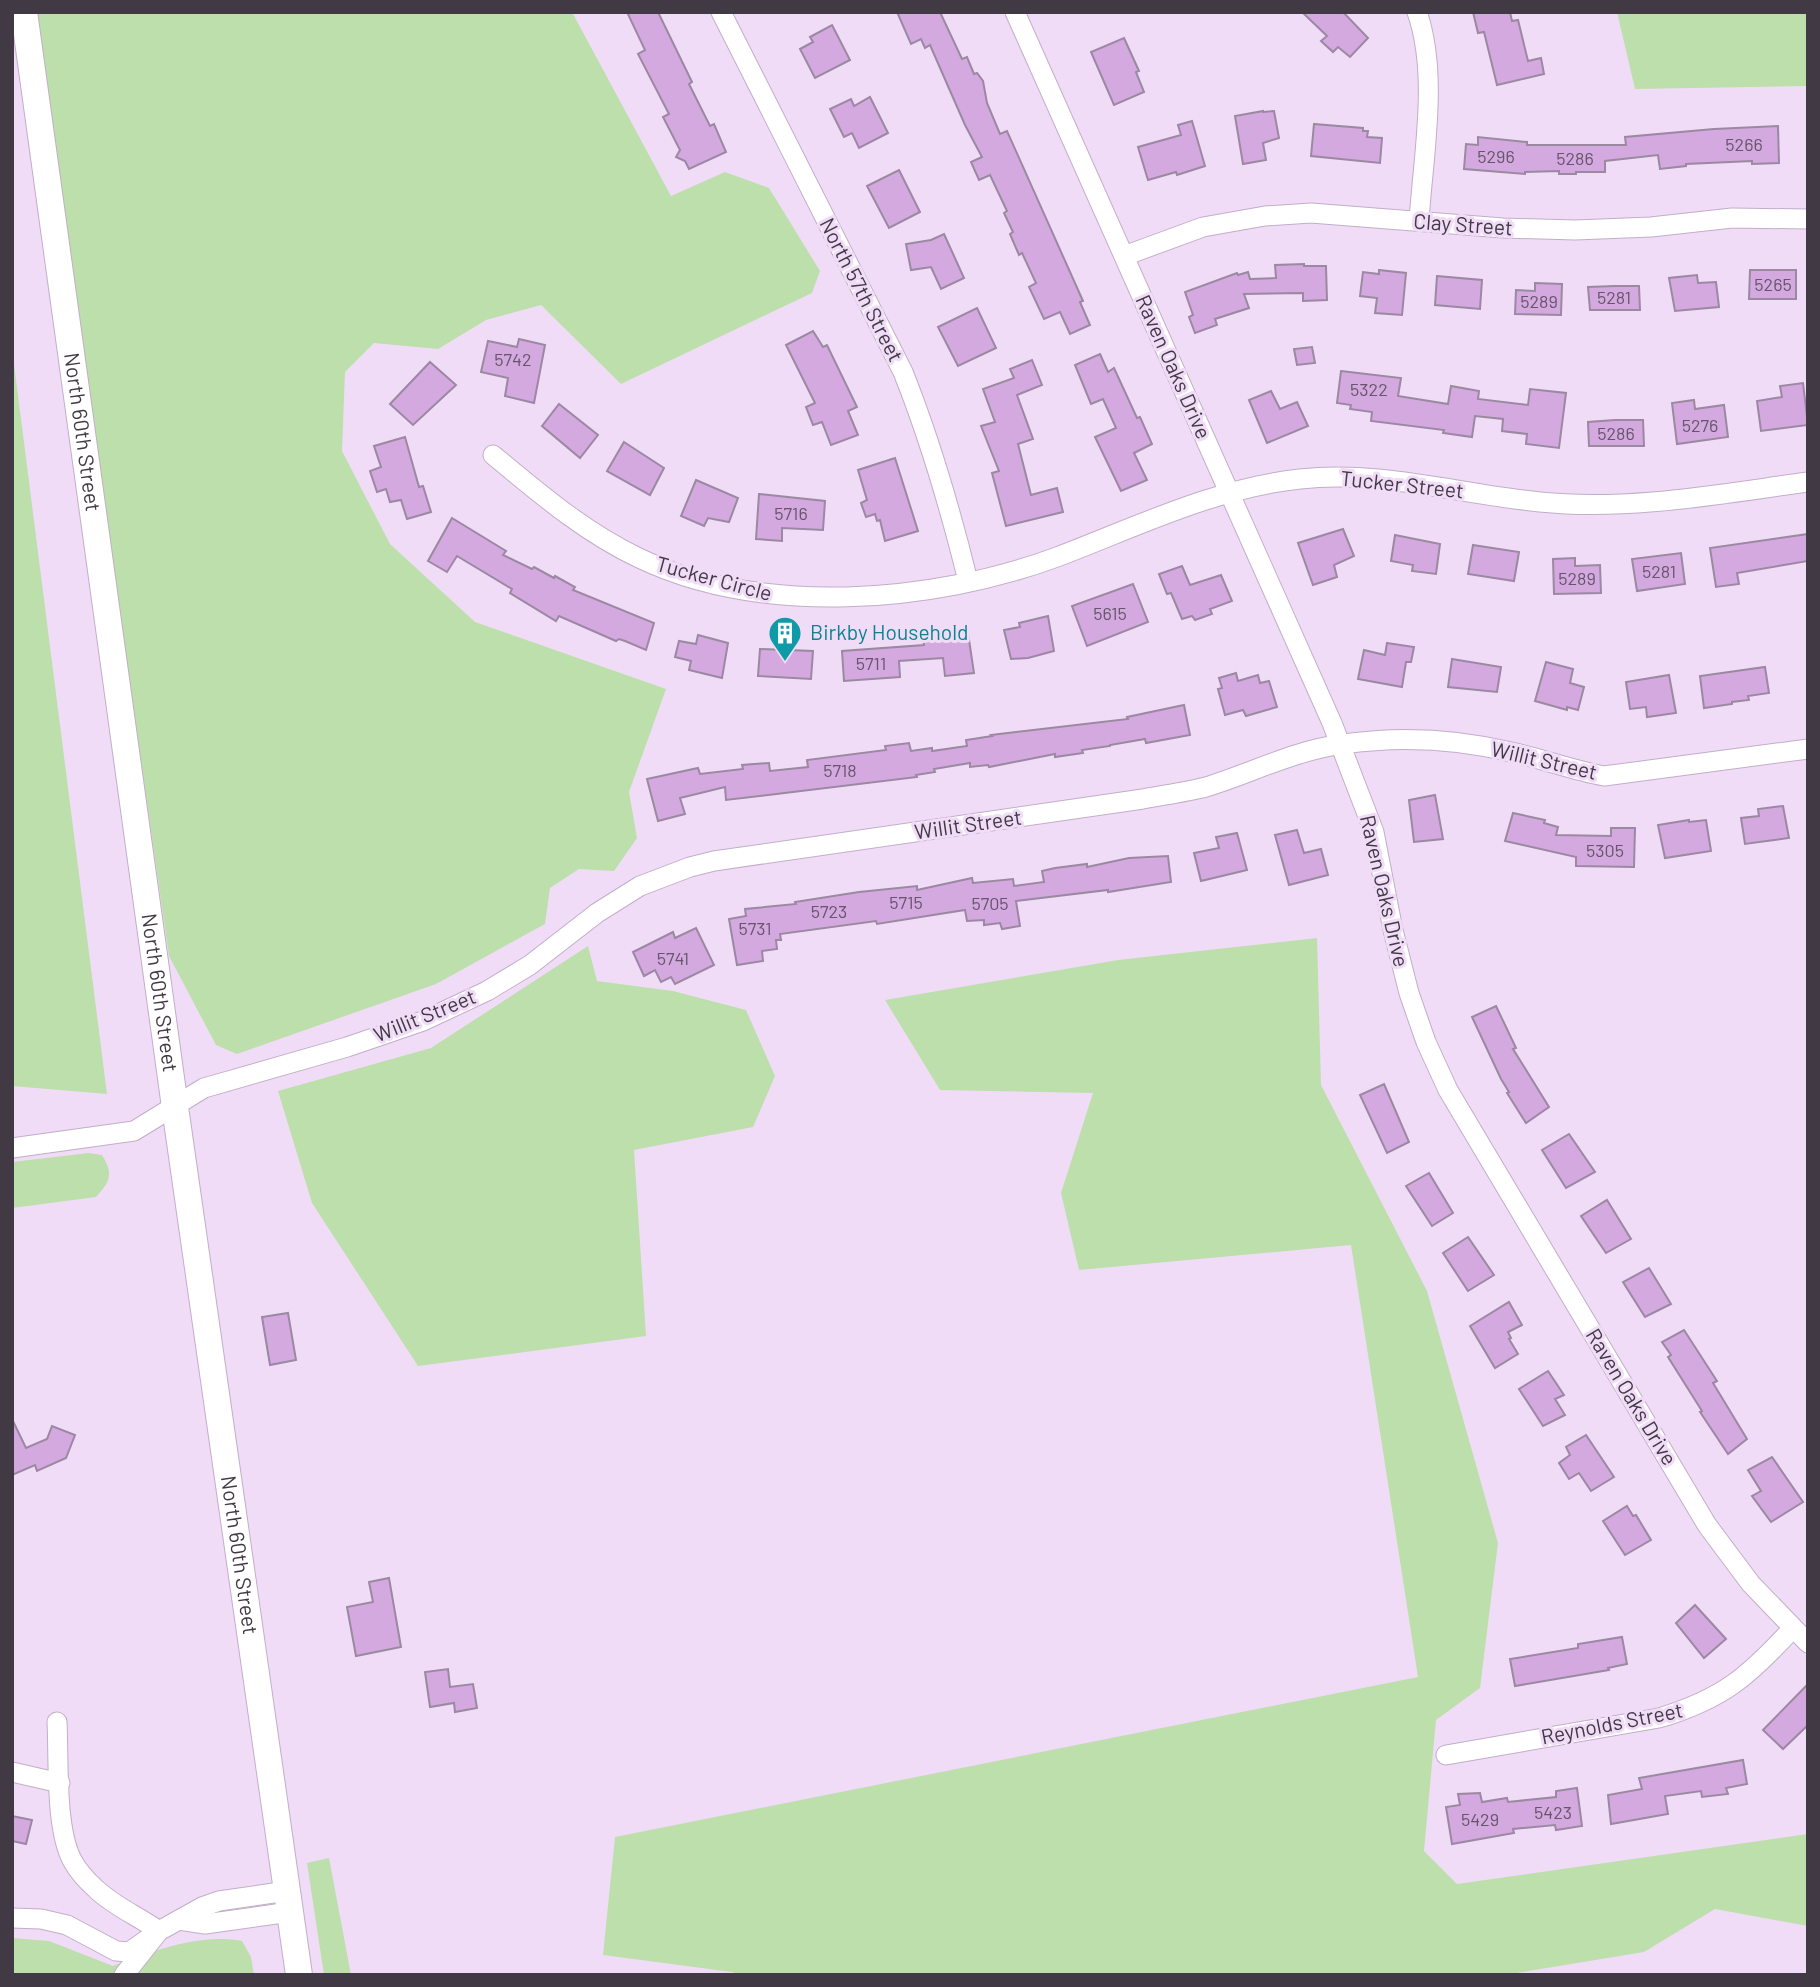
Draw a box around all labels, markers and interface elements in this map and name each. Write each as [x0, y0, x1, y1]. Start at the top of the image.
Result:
house number: 5266 [1725, 133, 1763, 155]
house number: 5296 [1477, 145, 1515, 167]
house number: 5286 [1556, 147, 1594, 169]
street label: Clay Street [1413, 208, 1514, 239]
street label: North 57th Street [815, 213, 909, 365]
house number: 5265 [1754, 273, 1792, 295]
house number: 5281 [1597, 286, 1631, 308]
house number: 5289 [1520, 290, 1558, 312]
street label: Raven Oaks Drive [1131, 291, 1217, 442]
house number: 5742 [494, 348, 532, 370]
street label: North 60th Street [60, 351, 107, 513]
house number: 5322 [1350, 378, 1388, 400]
house number: 5276 [1682, 414, 1718, 436]
house number: 5286 [1597, 422, 1635, 444]
street label: Tucker Street [1339, 465, 1465, 502]
house number: 5716 [774, 502, 808, 524]
street label: Tucker Circle [654, 550, 775, 605]
house number: 5281 [1642, 560, 1676, 582]
house number: 5289 [1558, 567, 1596, 589]
house number: 5615 [1093, 602, 1127, 624]
building icon: Birkby Household [766, 614, 804, 663]
place label: Birkby Household [810, 619, 969, 644]
house number: 5711 [856, 652, 886, 674]
street label: Willit Street [1489, 735, 1600, 784]
house number: 5718 [823, 759, 857, 781]
street label: Willit Street [913, 804, 1023, 843]
street label: Raven Oaks Drive [1356, 812, 1415, 969]
house number: 5305 [1586, 839, 1624, 861]
house number: 5715 [889, 891, 923, 913]
house number: 5705 [971, 892, 1009, 914]
house number: 5723 [811, 900, 847, 922]
street label: North 60th Street [137, 912, 184, 1074]
house number: 5731 [738, 917, 772, 939]
house number: 5741 [657, 947, 689, 969]
street label: Willit Street [370, 983, 479, 1046]
street label: Raven Oaks Drive [1582, 1323, 1683, 1469]
street label: North 60th Street [217, 1474, 264, 1636]
street label: Reynolds Street [1539, 1697, 1685, 1749]
house number: 5423 [1534, 1801, 1572, 1823]
house number: 5429 [1461, 1808, 1499, 1830]

